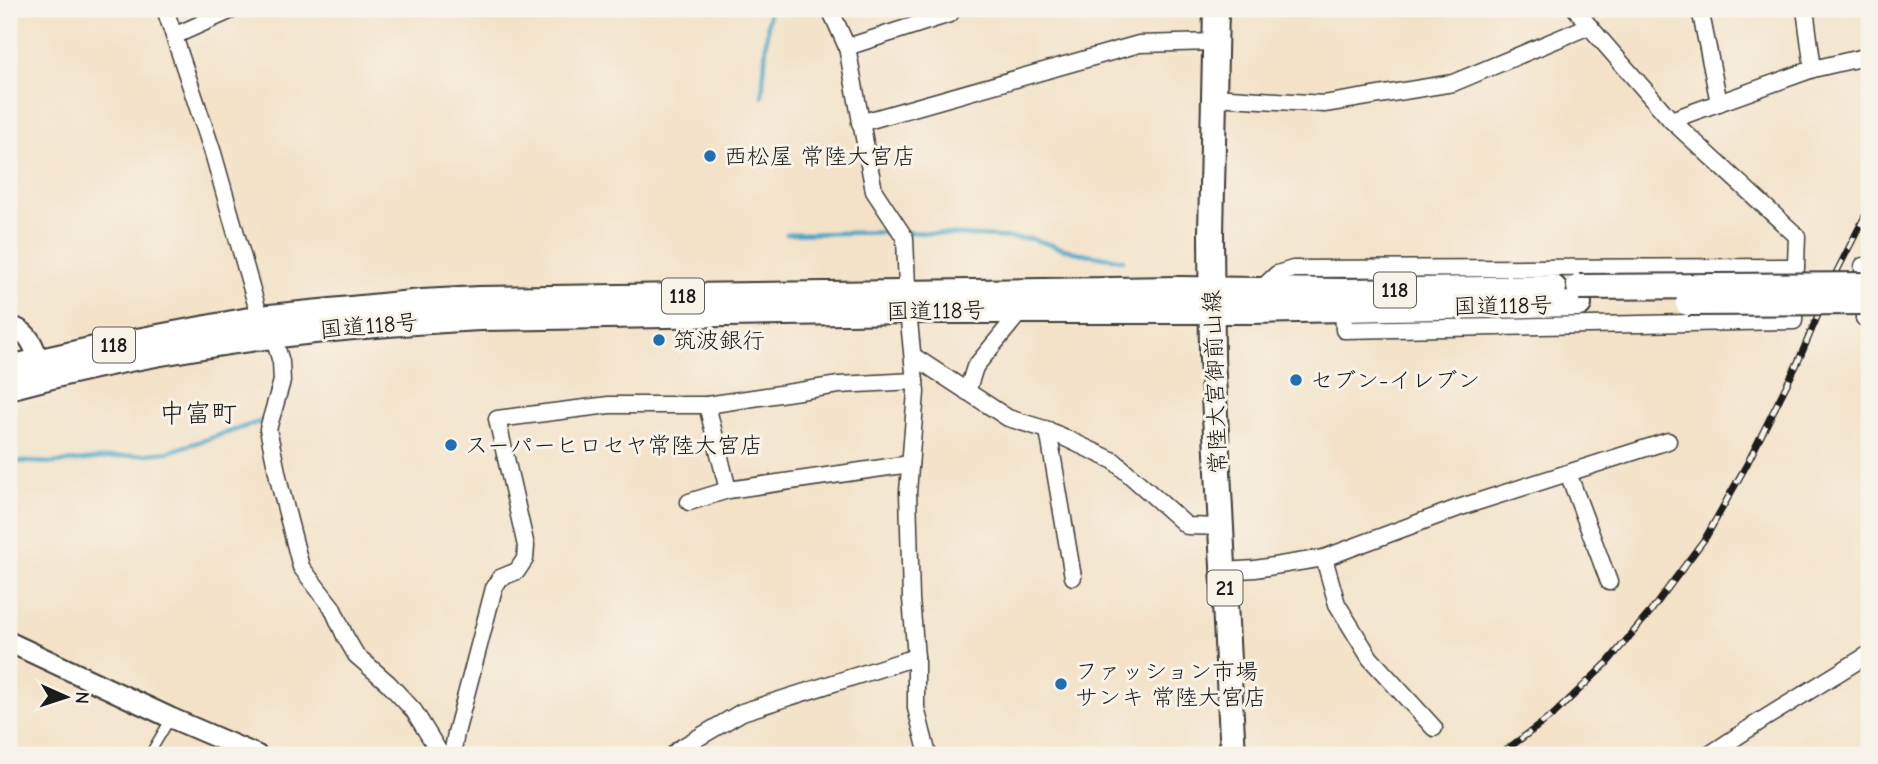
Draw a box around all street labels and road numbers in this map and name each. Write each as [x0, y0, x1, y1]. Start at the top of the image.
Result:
road number: 118 [1374, 272, 1416, 308]
road number: 118 [662, 278, 704, 314]
street label: 常陸大宮御前山線 [1198, 290, 1232, 474]
street label: 国道118号 [1453, 292, 1553, 320]
street label: 国道118号 [886, 297, 986, 325]
street label: 国道118号 [318, 308, 420, 344]
road number: 118 [93, 328, 135, 362]
road number: 21 [1208, 570, 1242, 606]

